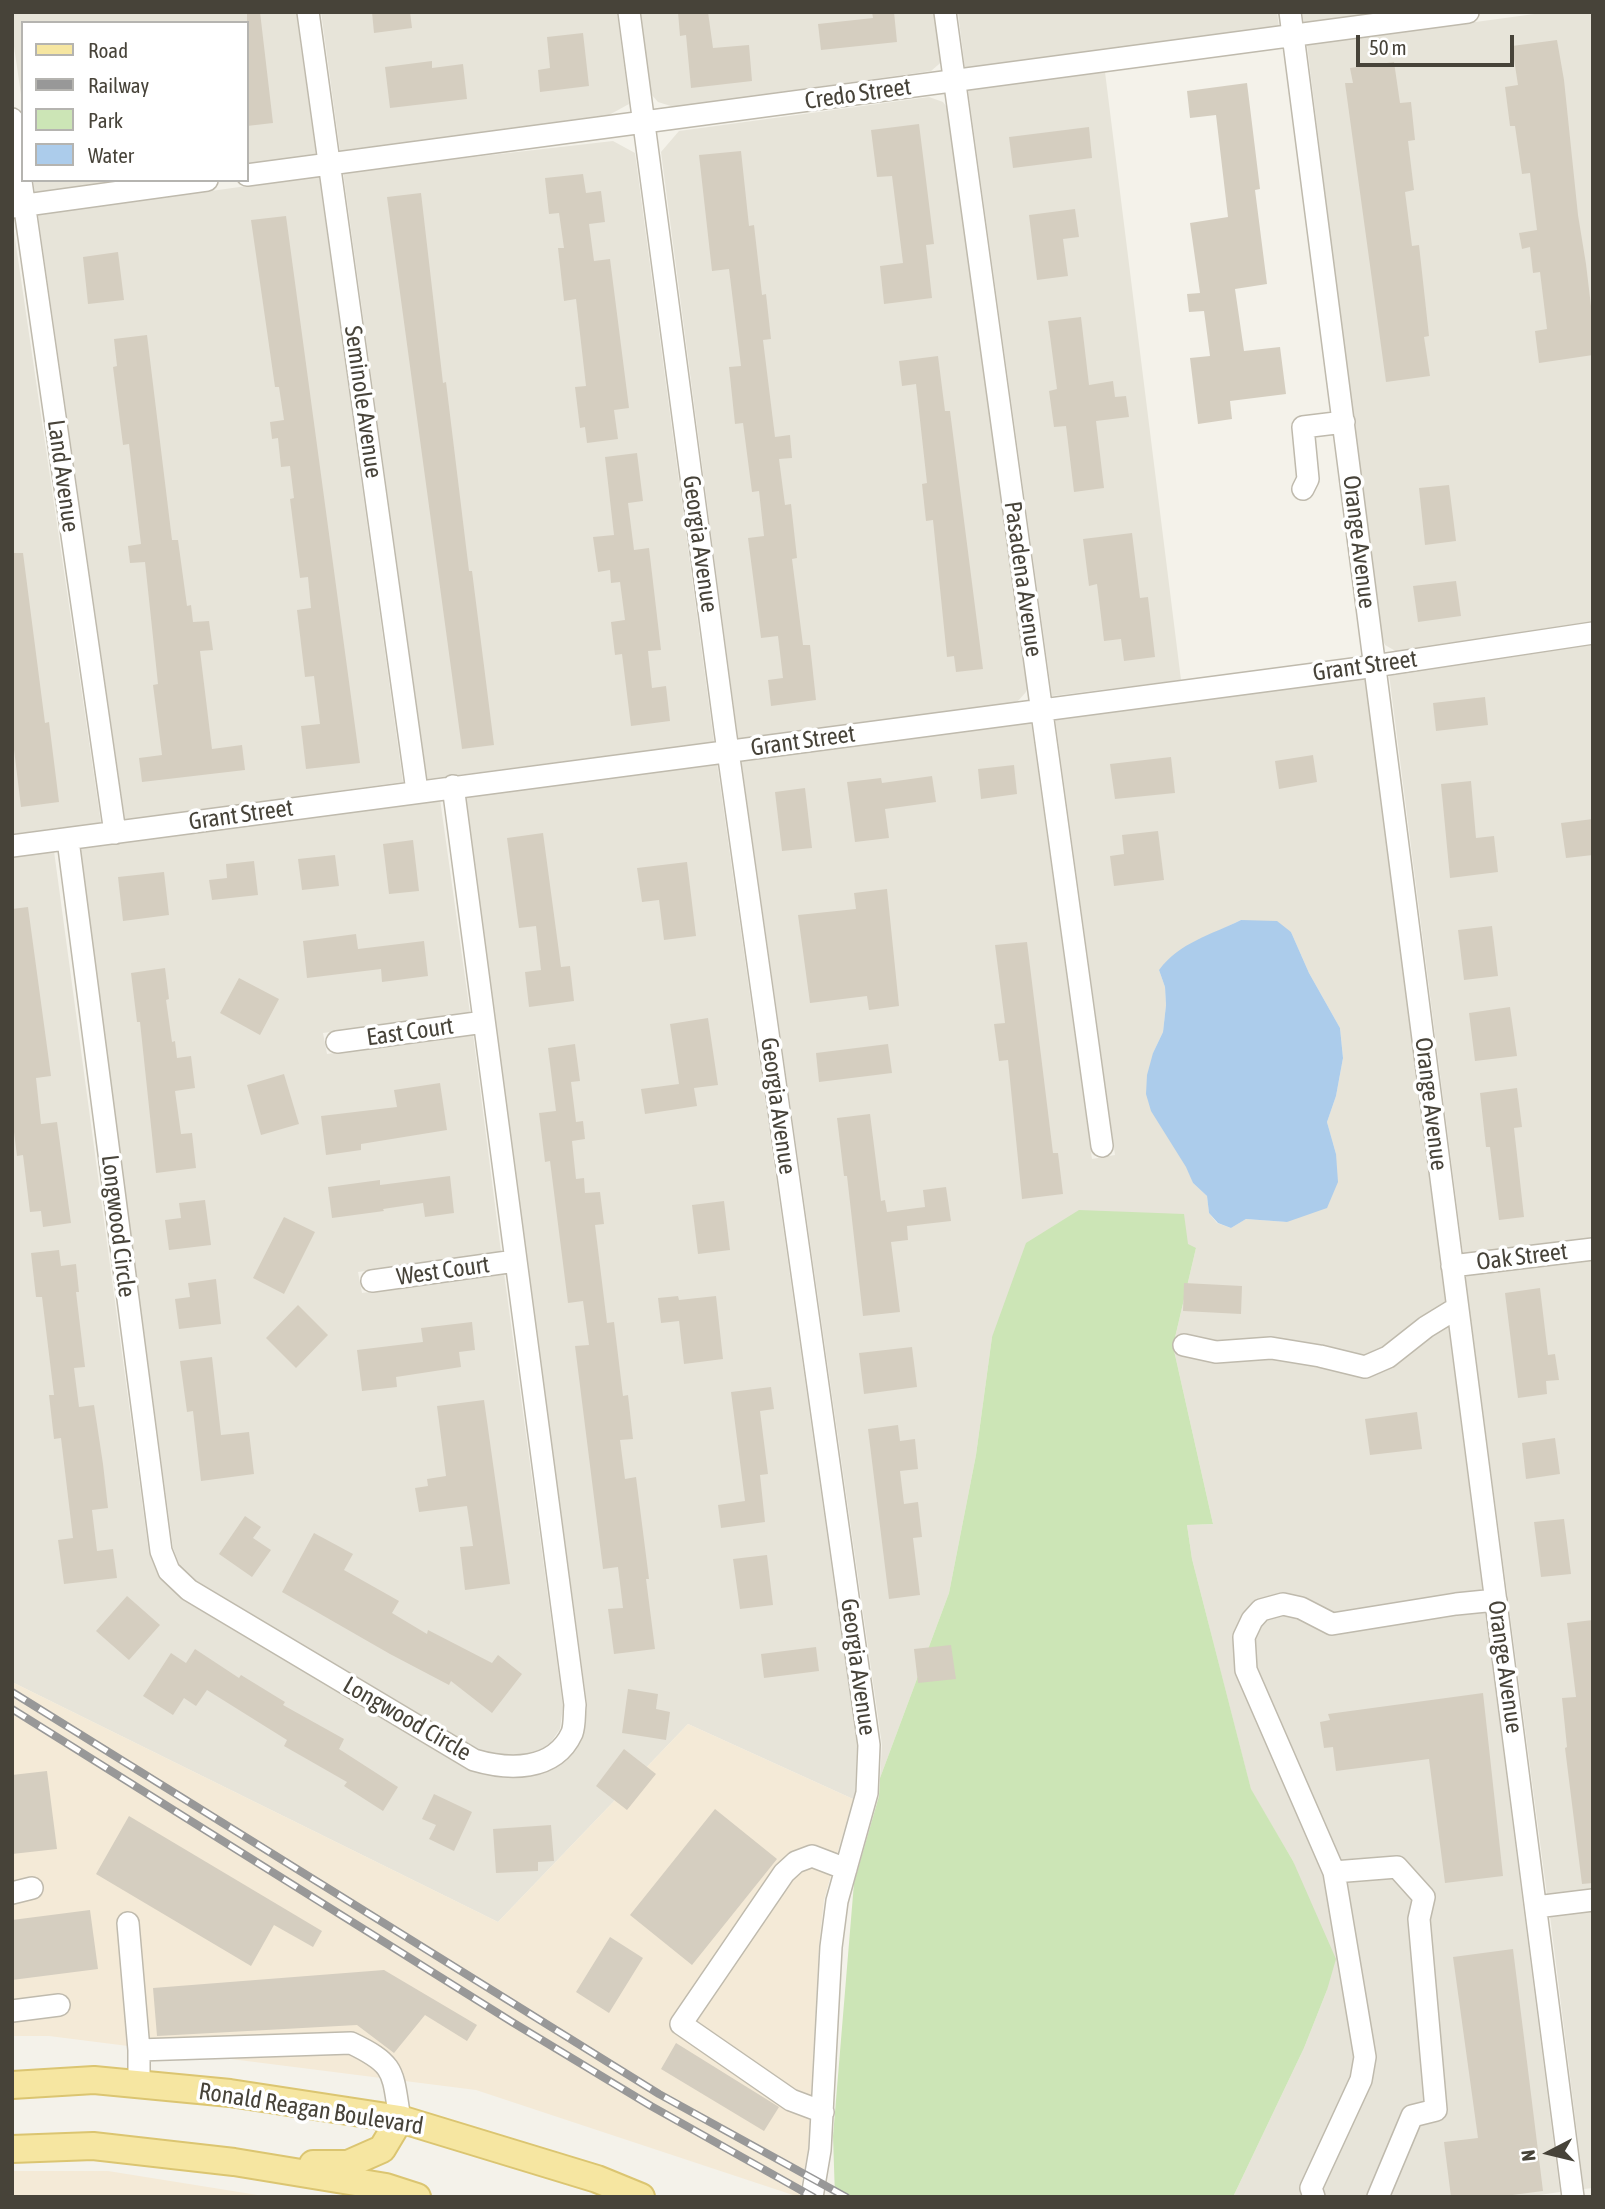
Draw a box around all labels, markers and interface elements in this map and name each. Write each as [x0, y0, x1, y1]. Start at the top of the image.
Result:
legend [21, 21, 248, 182]
scale bar [1360, 21, 1518, 65]
text: 50 m [1369, 35, 1407, 59]
text: Road [88, 38, 128, 62]
street label: Credo Street [803, 72, 913, 116]
text: Railway [88, 73, 149, 97]
text: Park [88, 108, 123, 132]
text: Water [88, 143, 134, 167]
street label: Seminole Avenue [338, 324, 388, 480]
street label: Land Avenue [41, 418, 85, 534]
street label: Georgia Avenue [676, 474, 724, 614]
street label: Orange Avenue [1337, 474, 1381, 610]
street label: Pasadena Avenue [998, 499, 1048, 659]
street label: Grant Street [1311, 644, 1419, 688]
street label: Grant Street [749, 719, 857, 763]
street label: Grant Street [187, 793, 295, 837]
street label: East Court [365, 1012, 455, 1052]
street label: Georgia Avenue [754, 1036, 802, 1176]
street label: Orange Avenue [1409, 1036, 1453, 1172]
street label: Longwood Circle [95, 1153, 141, 1299]
street label: Oak Street [1475, 1237, 1569, 1277]
street label: West Court [395, 1250, 491, 1292]
street label: Georgia Avenue [834, 1597, 882, 1737]
street label: Orange Avenue [1481, 1599, 1529, 1735]
street label: Longwood Circle [338, 1671, 476, 1767]
street label: Ronald Reagan Boulevard [197, 2077, 425, 2141]
north arrow [1514, 2118, 1584, 2188]
text: N [1517, 2149, 1540, 2162]

